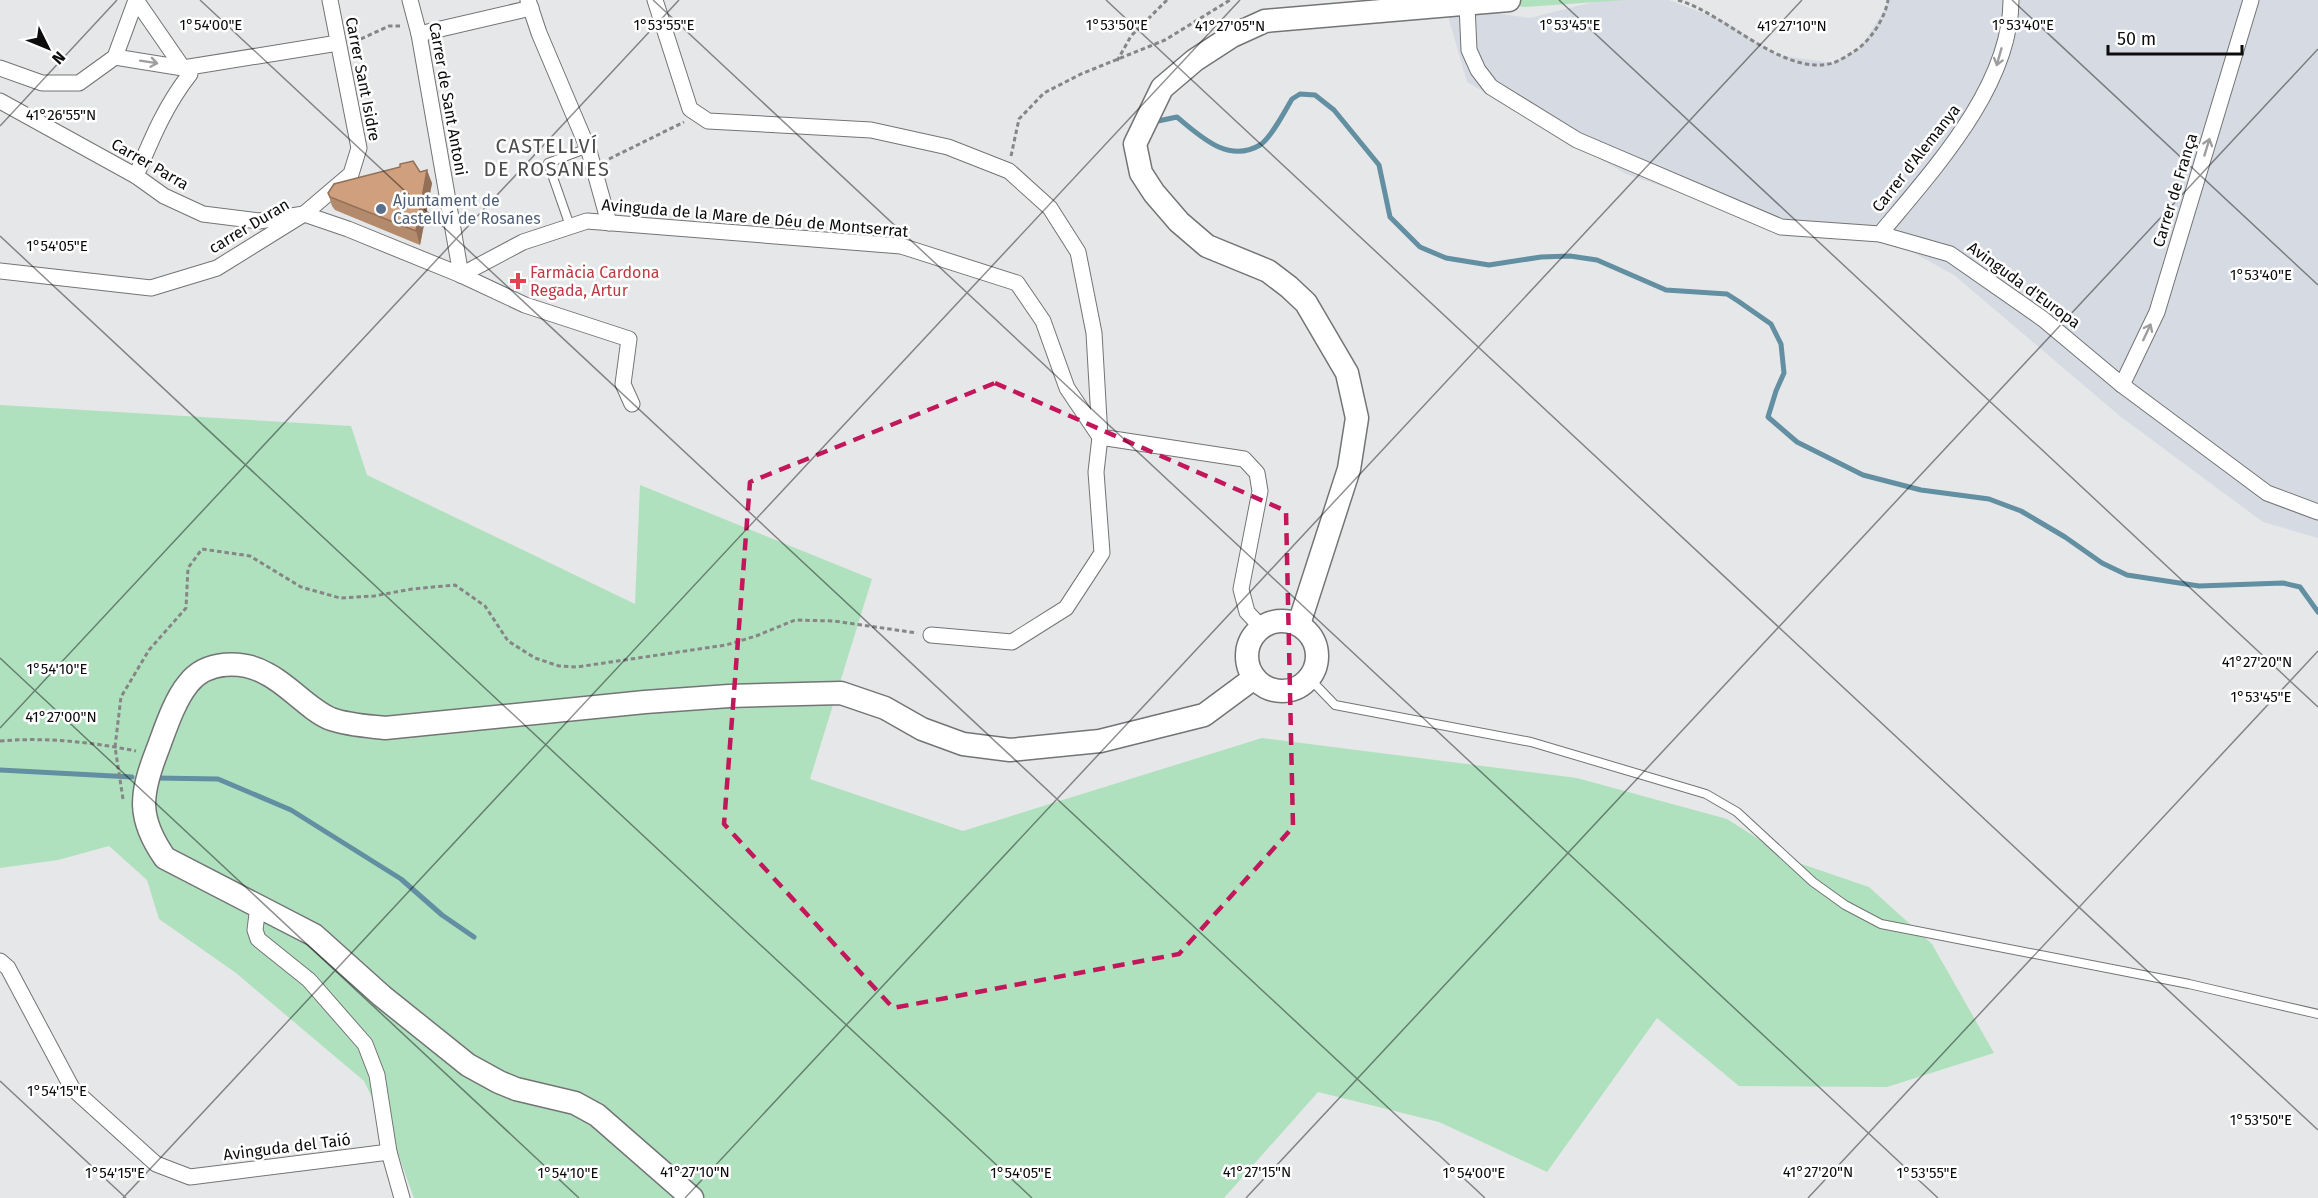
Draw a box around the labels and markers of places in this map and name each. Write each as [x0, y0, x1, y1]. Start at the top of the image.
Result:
place label: Ajuntament de Castellví de Rosanes [393, 191, 541, 228]
marker: Ajuntament de Castellví de Rosanes [374, 202, 388, 216]
place label: Farmàcia Cardona Regada, Artur [530, 263, 660, 300]
marker: Farmàcia Cardona Regada, Artur [511, 274, 525, 288]

